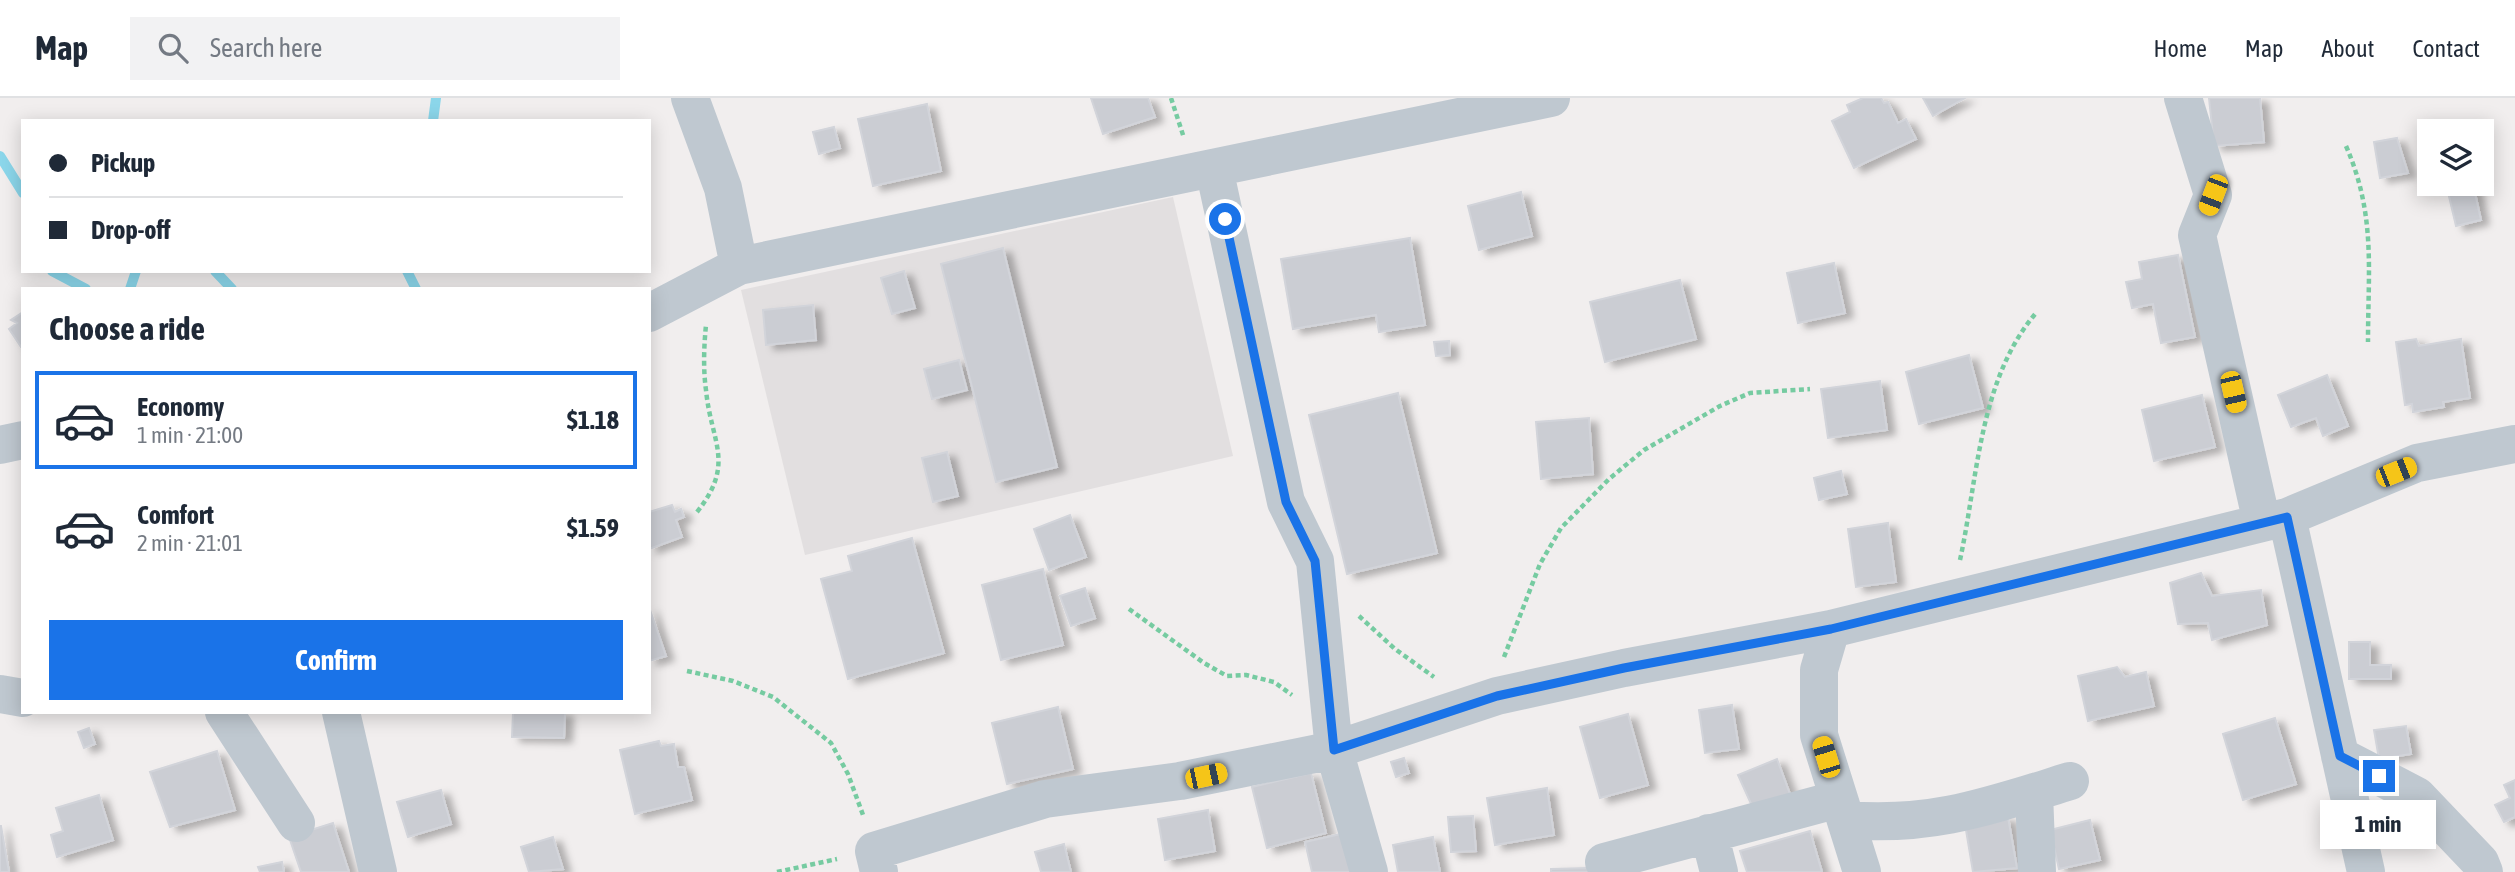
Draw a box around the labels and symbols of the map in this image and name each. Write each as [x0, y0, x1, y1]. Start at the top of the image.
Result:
car [2196, 172, 2231, 218]
route start [1209, 203, 1241, 235]
car [2219, 369, 2248, 415]
car [2373, 454, 2420, 490]
car [1810, 734, 1843, 780]
route end [2363, 760, 2395, 792]
car [1184, 761, 1229, 791]
callout: 1 min [2321, 800, 2437, 850]

